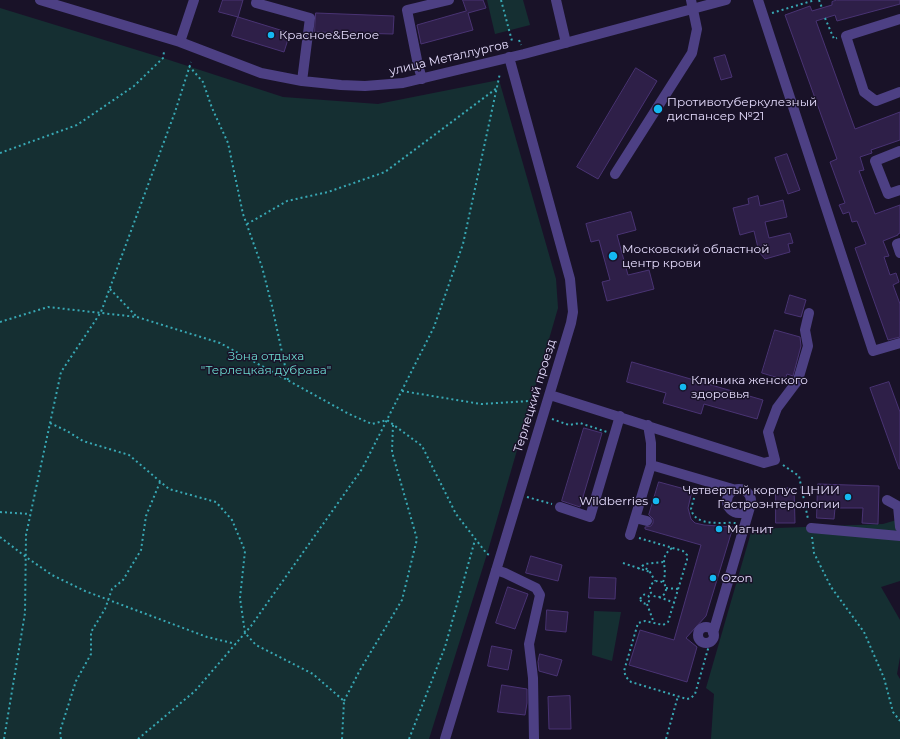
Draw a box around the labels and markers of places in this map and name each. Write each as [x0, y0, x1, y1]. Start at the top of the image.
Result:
place label: Красное&Белое [279, 28, 379, 42]
marker: Красное&Белое [266, 30, 276, 40]
place label: Противотуберкулезный диспансер №21 [667, 95, 817, 123]
marker: Противотуберкулезный диспансер №21 [652, 103, 664, 115]
place label: Московский областной центр крови [622, 242, 769, 270]
marker: Московский областной центр крови [607, 250, 619, 262]
place label: Клиника женского здоровья [691, 373, 808, 401]
marker: Клиника женского здоровья [678, 382, 688, 392]
place label: Четвертый корпус ЦНИИ Гастроэнтерологии [683, 483, 840, 511]
marker: Четвертый корпус ЦНИИ Гастроэнтерологии [843, 492, 853, 502]
place label: Wildberries [579, 494, 648, 508]
marker: Wildberries [651, 496, 661, 506]
place label: Магнит [727, 522, 773, 536]
marker: Магнит [714, 524, 724, 534]
place label: Ozon [721, 571, 753, 585]
marker: Ozon [708, 573, 718, 583]

